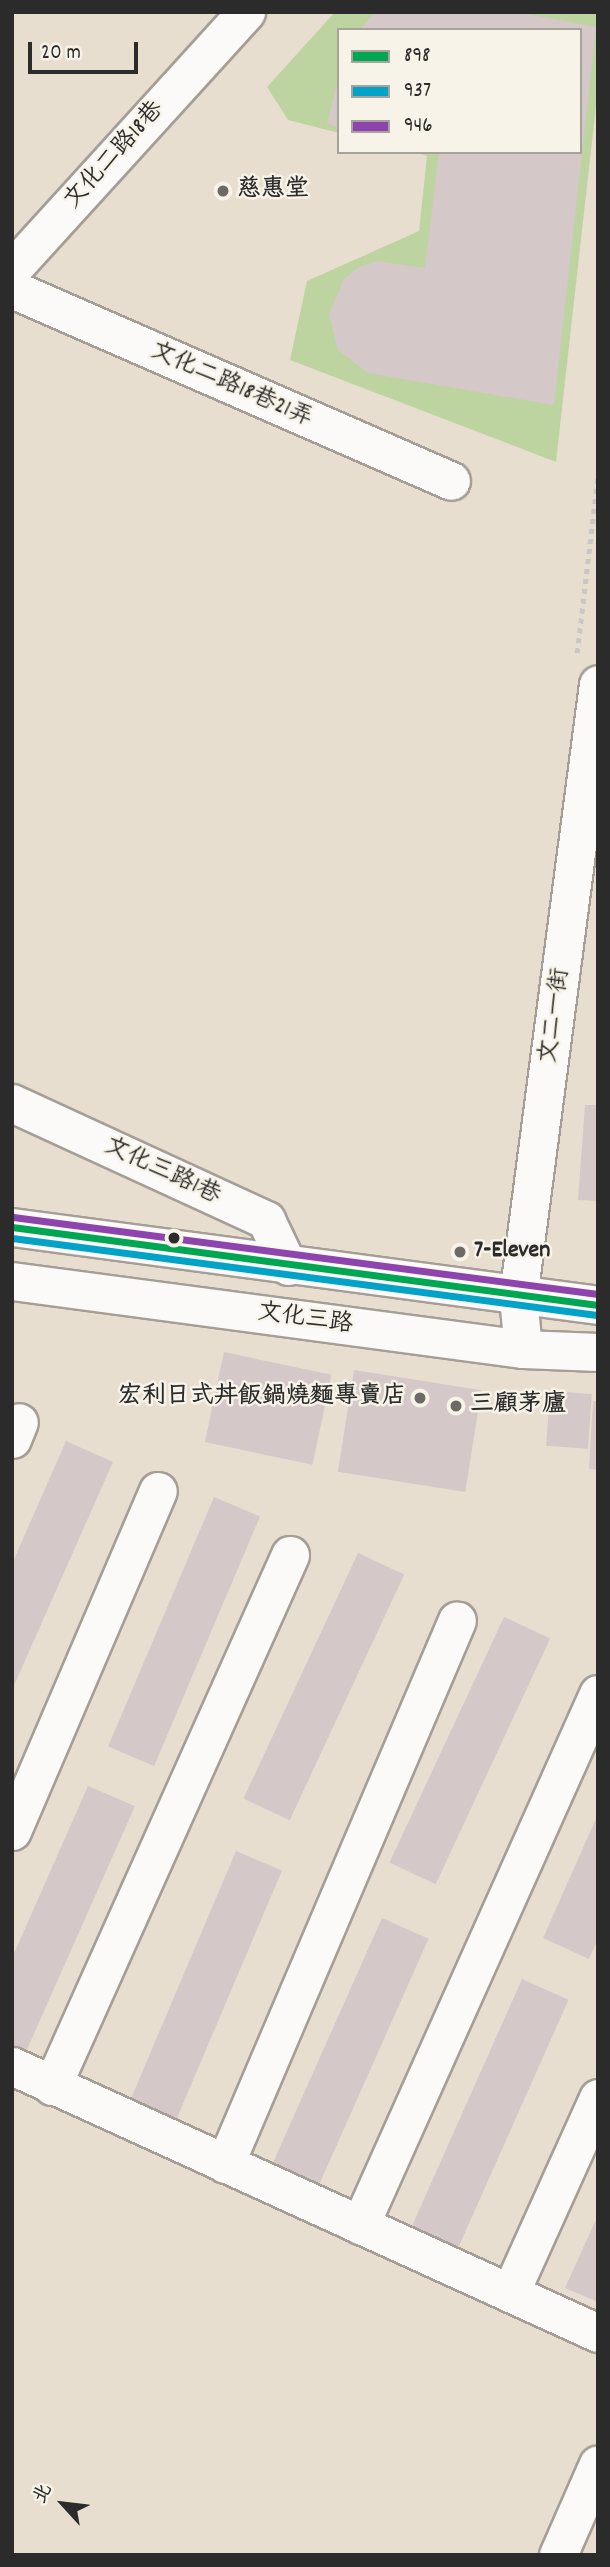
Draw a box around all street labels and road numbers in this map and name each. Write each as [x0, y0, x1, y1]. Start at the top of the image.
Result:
street label: 文化二路18巷 [59, 96, 171, 216]
street label: 文化二路18巷21弄 [145, 337, 317, 435]
street label: 文二一街 [535, 966, 577, 1066]
street label: 文化三路1巷 [99, 1132, 225, 1212]
street label: 文化三路 [255, 1299, 355, 1341]

